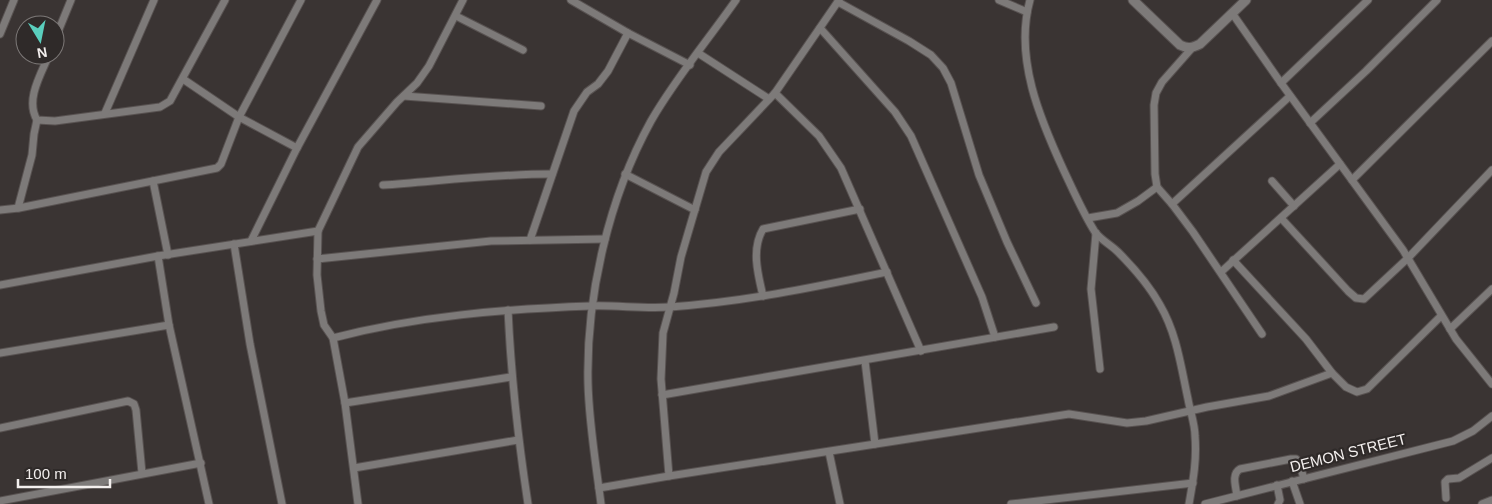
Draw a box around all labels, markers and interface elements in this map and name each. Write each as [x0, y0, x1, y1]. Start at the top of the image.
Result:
north arrow [15, 15, 65, 65]
text: N [36, 44, 49, 62]
street label: DEMON STREET [1288, 430, 1408, 475]
scale bar [18, 456, 110, 488]
text: 100 m [25, 465, 67, 482]

